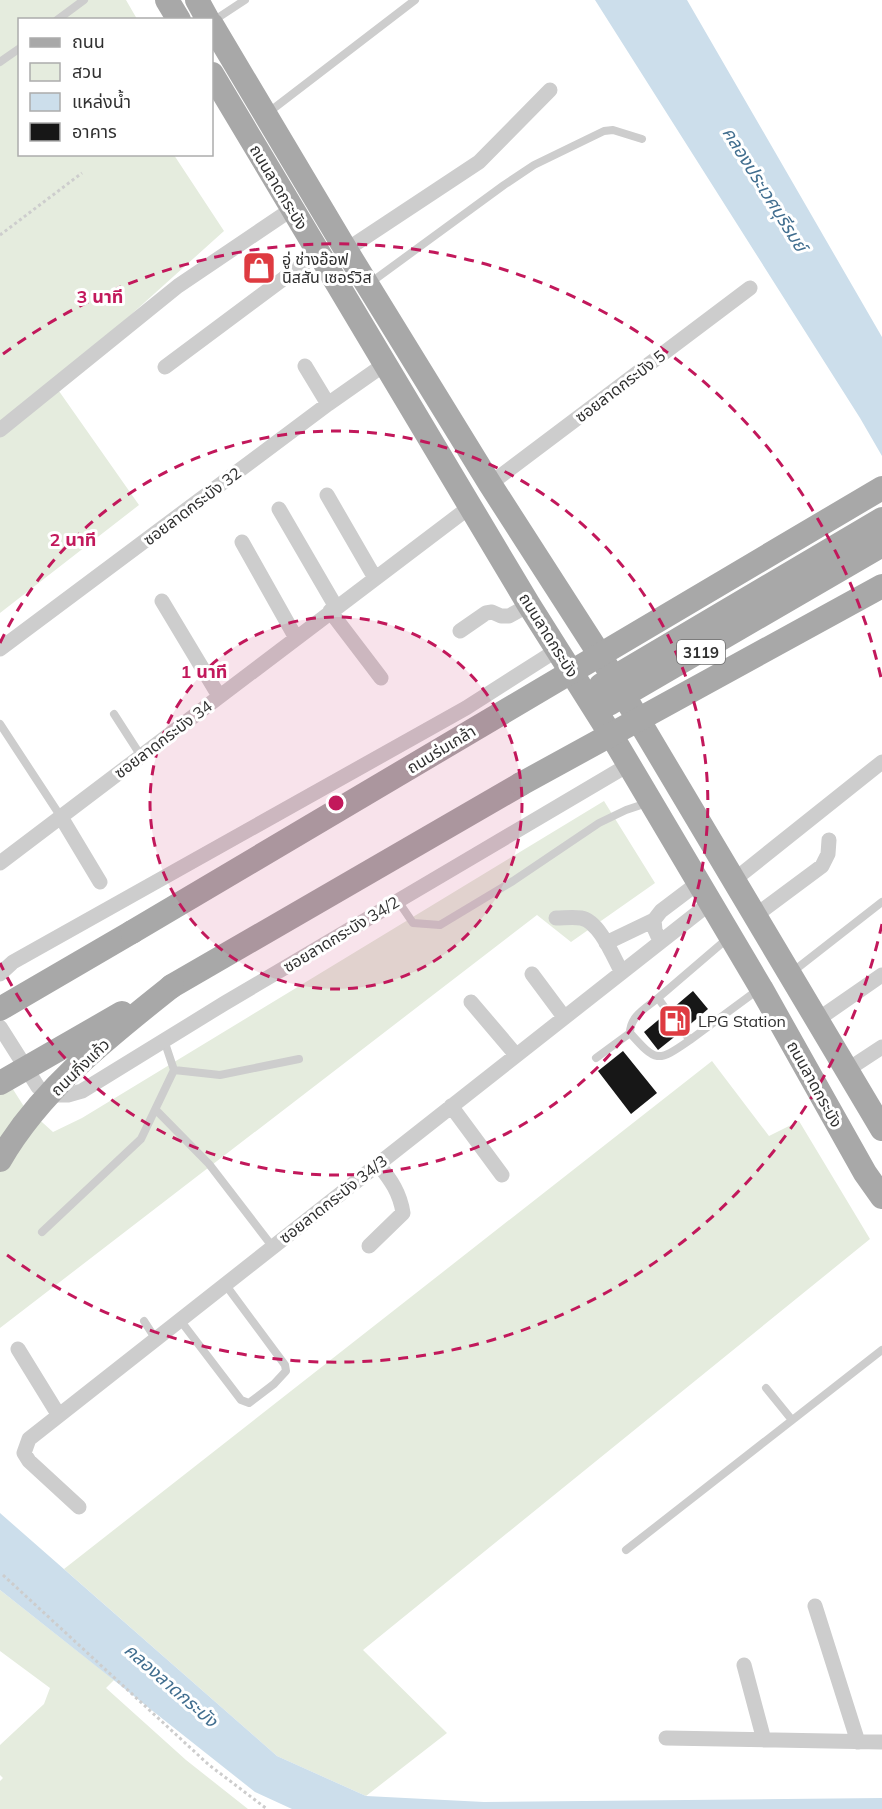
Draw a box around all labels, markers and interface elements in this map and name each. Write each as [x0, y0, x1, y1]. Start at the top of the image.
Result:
legend [18, 18, 213, 156]
text: ถนน [72, 30, 105, 53]
text: สวน [72, 60, 102, 83]
text: แหล่งน้ำ [72, 89, 131, 113]
text: อาคาร [72, 120, 117, 143]
water label: คลองประเวศบุรีรมย์ [717, 122, 814, 258]
street label: ถนนลาดกระบัง [246, 141, 312, 233]
place label: อู่ ช่างอ๊อฟ นิสสัน เซอร์วิส [282, 249, 372, 287]
shop icon: อู่ ช่างอ๊อฟ นิสสัน เซอร์วิส [241, 250, 277, 286]
text: 3 นาที [77, 285, 123, 308]
street label: ซอยลาดกระบัง 5 [571, 346, 669, 426]
street label: ซอยลาดกระบัง 32 [139, 463, 245, 549]
text: 2 นาที [50, 528, 96, 551]
street label: ถนนลาดกระบัง [515, 589, 583, 681]
road number: 3119 [677, 640, 725, 664]
text: 1 นาที [181, 660, 227, 683]
street label: ซอยลาดกระบัง 34 [110, 695, 216, 782]
street label: ถนนร่มเกล้า [403, 721, 479, 777]
centre of rings [326, 793, 346, 813]
street label: ซอยลาดกระบัง 34/2 [279, 892, 403, 976]
fuel station icon: LPG Station [657, 1003, 693, 1039]
place label: LPG Station [698, 1011, 786, 1031]
street label: ถนนกิ่งแก้ว [46, 1034, 114, 1100]
street label: ถนนลาดกระบัง [783, 1037, 847, 1131]
street label: ซอยลาดกระบัง 34/3 [275, 1151, 391, 1247]
water label: คลองลาดกระบัง [120, 1638, 223, 1733]

